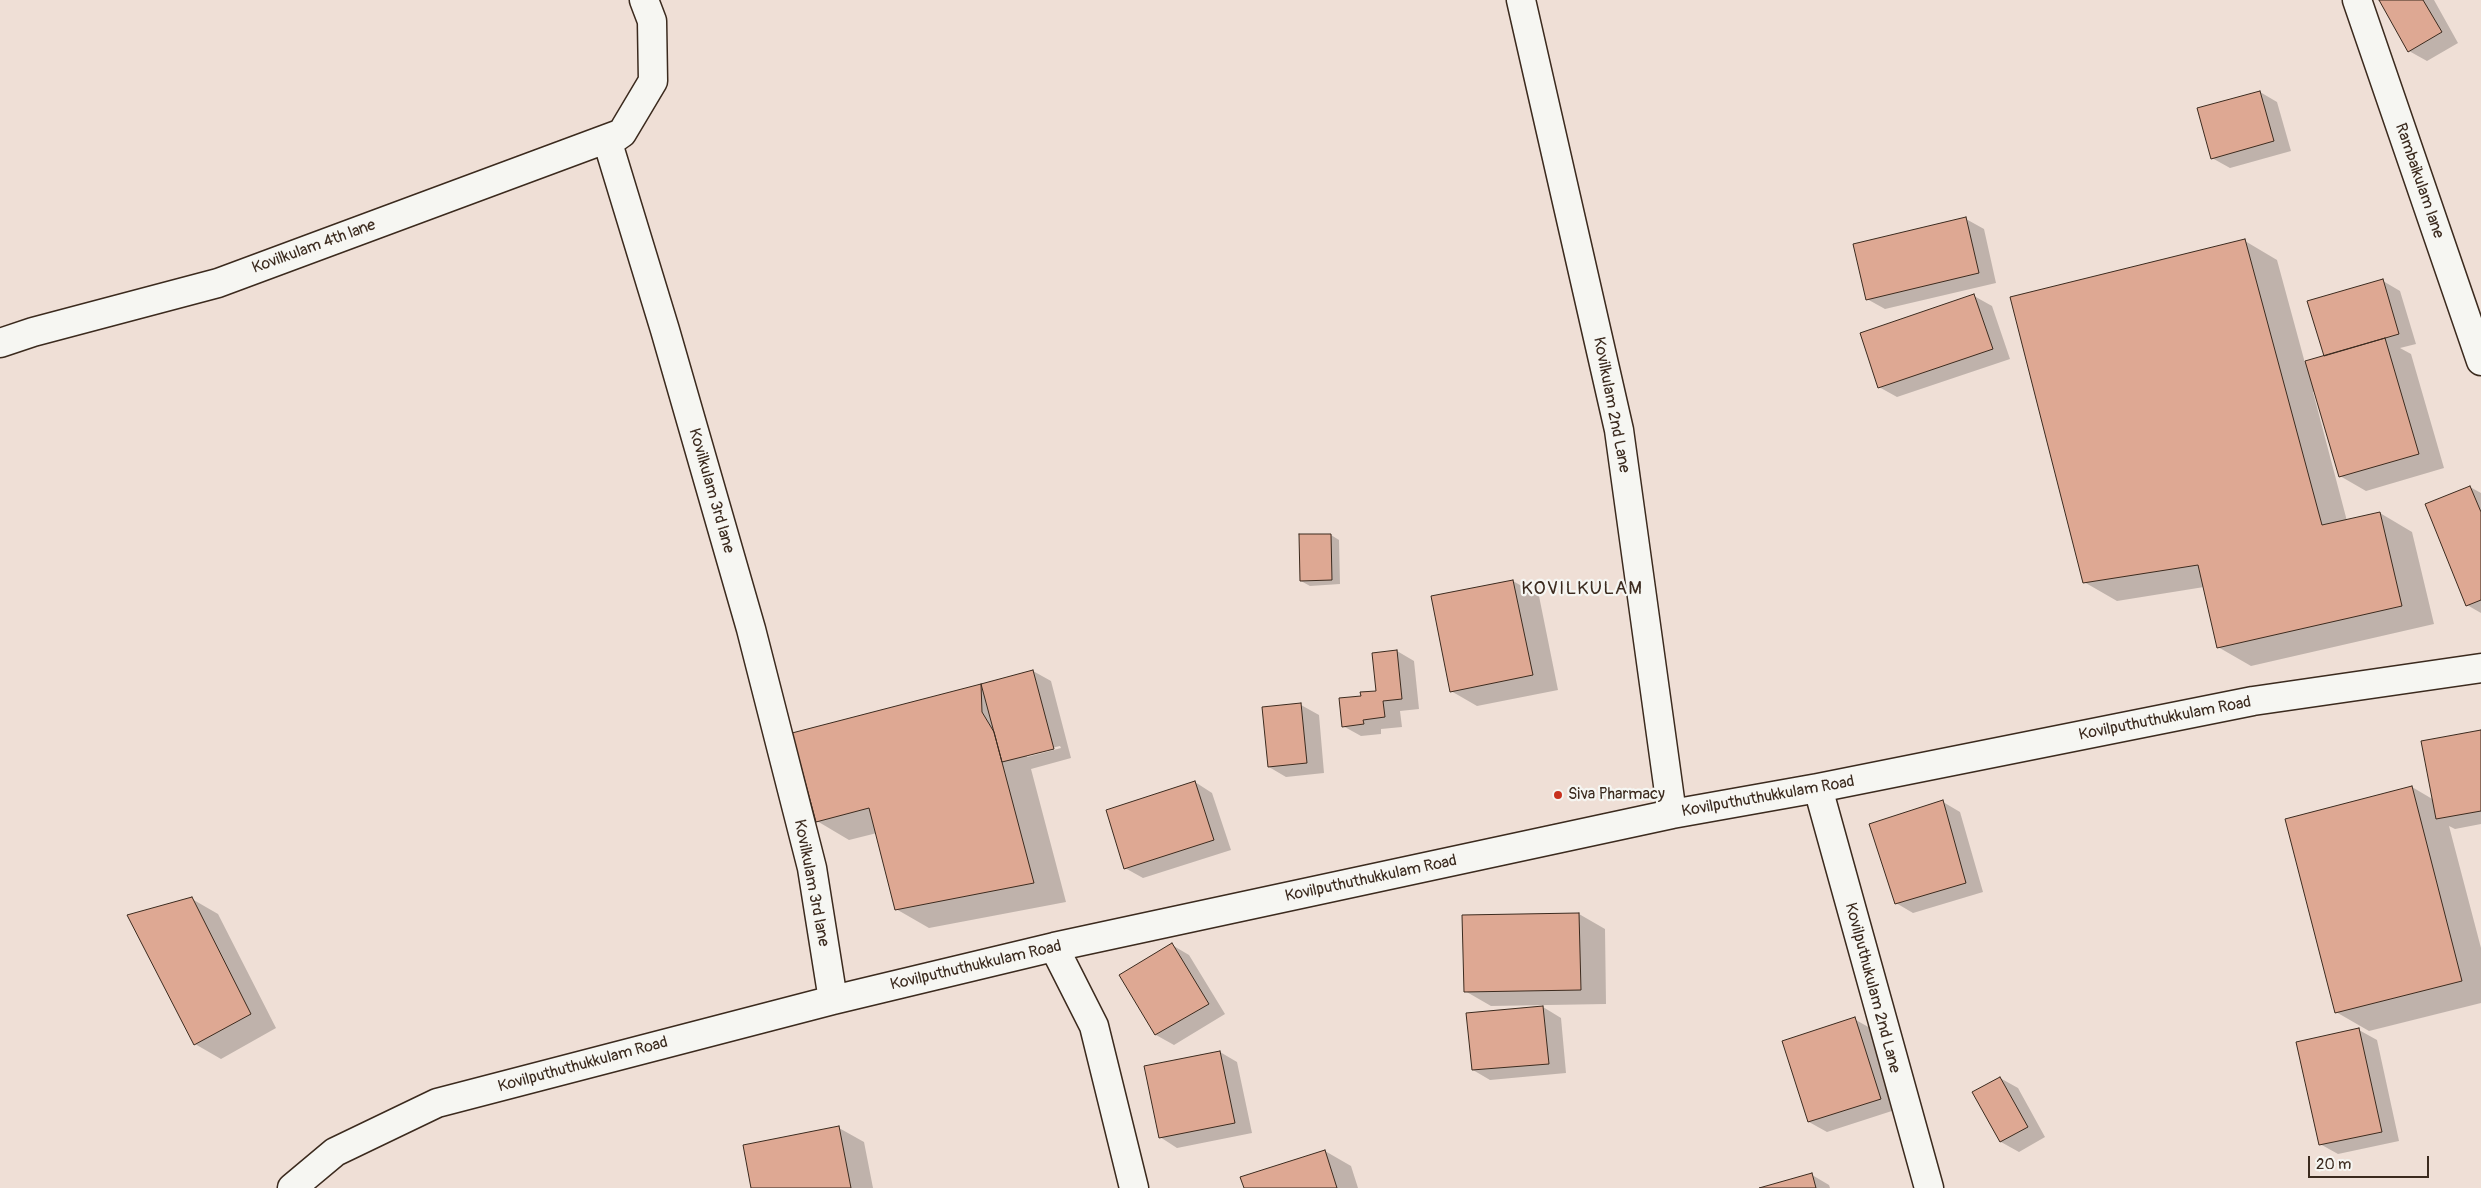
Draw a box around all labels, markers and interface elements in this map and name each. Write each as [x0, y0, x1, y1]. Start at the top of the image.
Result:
street label: Rambaikulam lane [2390, 121, 2448, 241]
street label: Kovilkulam 4th lane [250, 216, 378, 278]
street label: Kovilkulam 2nd Lane [1588, 335, 1634, 475]
street label: Kovilkulam 3rd lane [684, 426, 738, 556]
district label: KOVILKULAM [1520, 578, 1644, 600]
street label: Kovilputhuthukkulam Road [2077, 693, 2253, 745]
street label: Kovilputhuthukkulam Road [1680, 772, 1856, 822]
place label: Siva Pharmacy [1568, 785, 1665, 805]
marker: Siva Pharmacy [1552, 789, 1564, 801]
street label: Kovilkulam 3rd lane [789, 818, 833, 948]
street label: Kovilputhuthukkulam Road [1283, 851, 1459, 907]
street label: Kovilputhukulam 2nd Lane [1840, 901, 1904, 1075]
street label: Kovilputhuthukkulam Road [889, 937, 1063, 995]
street label: Kovilputhuthukkulam Road [496, 1033, 670, 1097]
scale bar [2311, 1146, 2432, 1178]
text: 20 m [2316, 1155, 2351, 1174]

